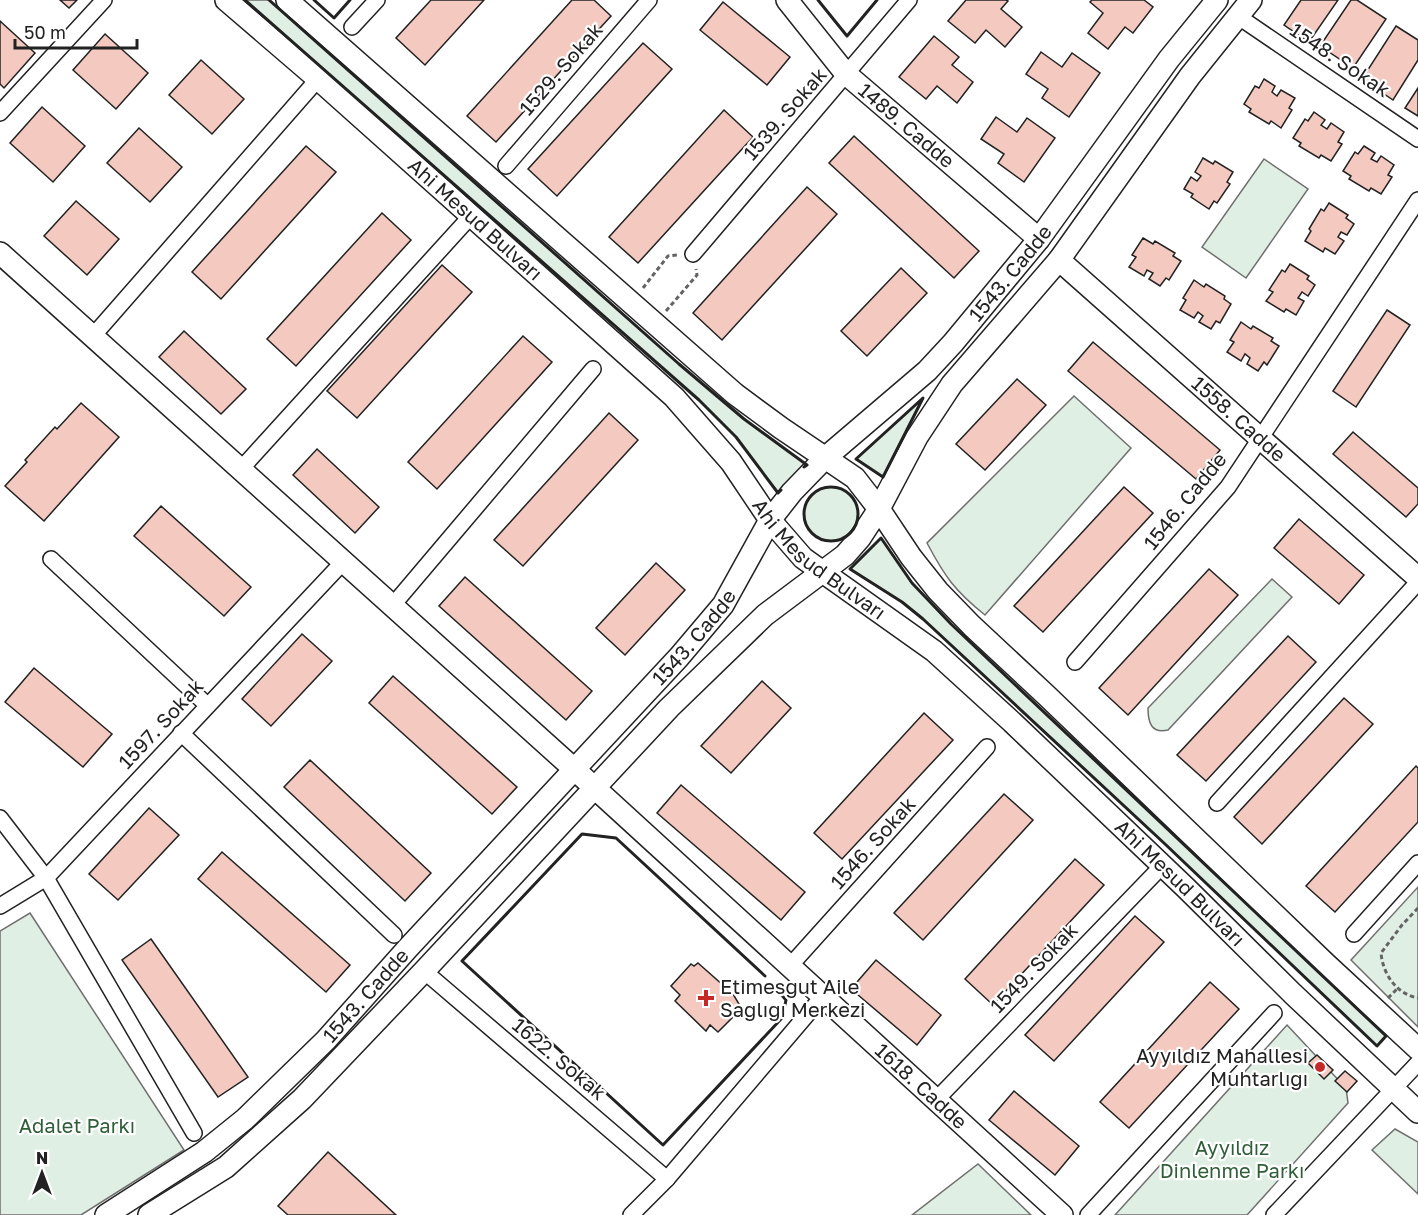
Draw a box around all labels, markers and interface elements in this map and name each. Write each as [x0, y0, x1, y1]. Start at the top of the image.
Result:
scale bar [15, 12, 136, 50]
street label: 1529. Sokak [514, 17, 607, 119]
street label: 1548. Sokak [1286, 17, 1395, 101]
text: 50 m [24, 21, 66, 43]
street label: 1539. Sokak [738, 62, 831, 164]
street label: 1489. Cadde [854, 77, 960, 172]
street label: Ahi Mesud Bulvarı [404, 153, 548, 285]
street label: 1543. Cadde [963, 220, 1056, 326]
street label: 1558. Cadde [1187, 371, 1291, 466]
street label: 1546. Cadde [1138, 447, 1231, 554]
street label: Ahi Mesud Bulvarı [748, 494, 891, 624]
street label: 1543. Cadde [646, 585, 740, 689]
street label: 1597. Sokak [113, 674, 208, 773]
street label: 1546. Sokak [825, 792, 920, 893]
street label: Ahi Mesud Bulvarı [1111, 814, 1250, 951]
street label: 1549. Sokak [985, 918, 1082, 1017]
street label: 1543. Cadde [317, 943, 413, 1047]
place label: Etimesgut Aile Sağlığı Merkezi [720, 974, 865, 1021]
marker: Etimesgut Aile Sağlığı Merkezi [697, 989, 715, 1007]
street label: 1622. Sokak [508, 1012, 611, 1104]
street label: 1618. Cadde [871, 1038, 973, 1133]
place label: Ayyıldız Mahallesi Muhtarlığı [1136, 1043, 1308, 1090]
marker: Ayyıldız Mahallesi Muhtarlığı [1313, 1060, 1327, 1074]
park label: Adalet Parkı [19, 1113, 135, 1137]
park label: Ayyıldız Dinlenme Parkı [1160, 1135, 1304, 1182]
north arrow [12, 1143, 72, 1203]
text: N [36, 1148, 48, 1168]

